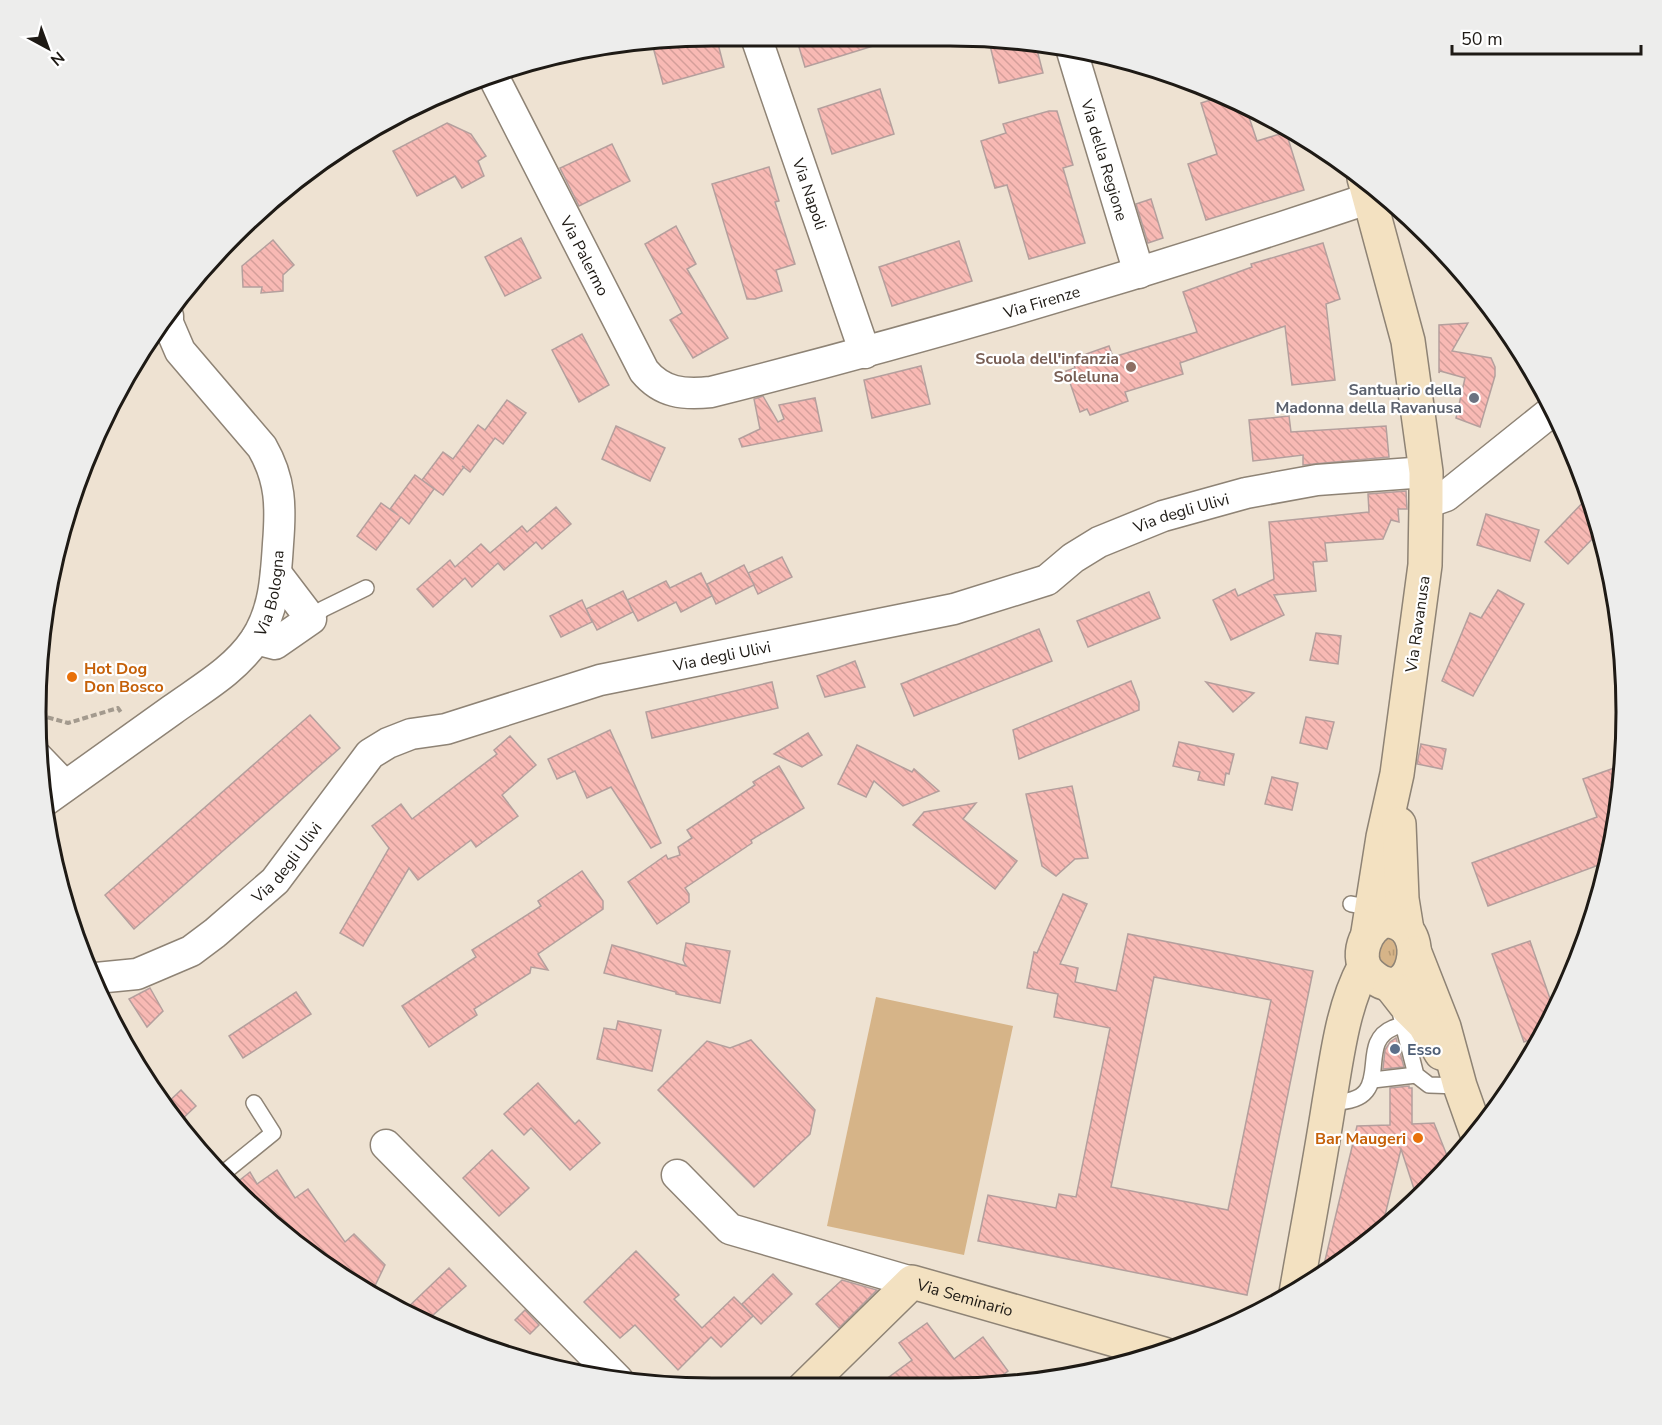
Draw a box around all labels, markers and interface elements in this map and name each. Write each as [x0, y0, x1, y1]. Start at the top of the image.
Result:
north arrow [18, 18, 78, 78]
scale bar [1452, 18, 1641, 56]
text: 50 m [1461, 27, 1503, 51]
text: N [45, 46, 69, 71]
street label: Via della Regione [1075, 96, 1133, 224]
street label: Via Napoli [786, 155, 832, 233]
street label: Via Palermo [554, 212, 614, 300]
street label: Via Firenze [1000, 281, 1083, 324]
place label: Scuola dell'infanzia Soleluna [975, 348, 1119, 388]
marker: Scuola dell'infanzia Soleluna [1124, 360, 1138, 374]
place label: Santuario della Madonna della Ravanusa [1275, 379, 1462, 419]
marker: Santuario della Madonna della Ravanusa [1467, 391, 1481, 405]
street label: Via degli Ulivi [1129, 488, 1232, 539]
street label: Via Bologna [249, 549, 290, 641]
street label: Via Ravanusa [1400, 574, 1436, 675]
street label: Via degli Ulivi [670, 636, 773, 677]
place label: Hot Dog Don Bosco [84, 658, 164, 698]
marker: Hot Dog Don Bosco [65, 670, 79, 684]
street label: Via degli Ulivi [247, 818, 327, 909]
place label: Esso [1407, 1039, 1441, 1061]
marker: Esso [1388, 1042, 1402, 1056]
place label: Bar Maugeri [1315, 1128, 1406, 1150]
marker: Bar Maugeri [1411, 1131, 1425, 1145]
street label: Via Seminario [913, 1274, 1016, 1322]

